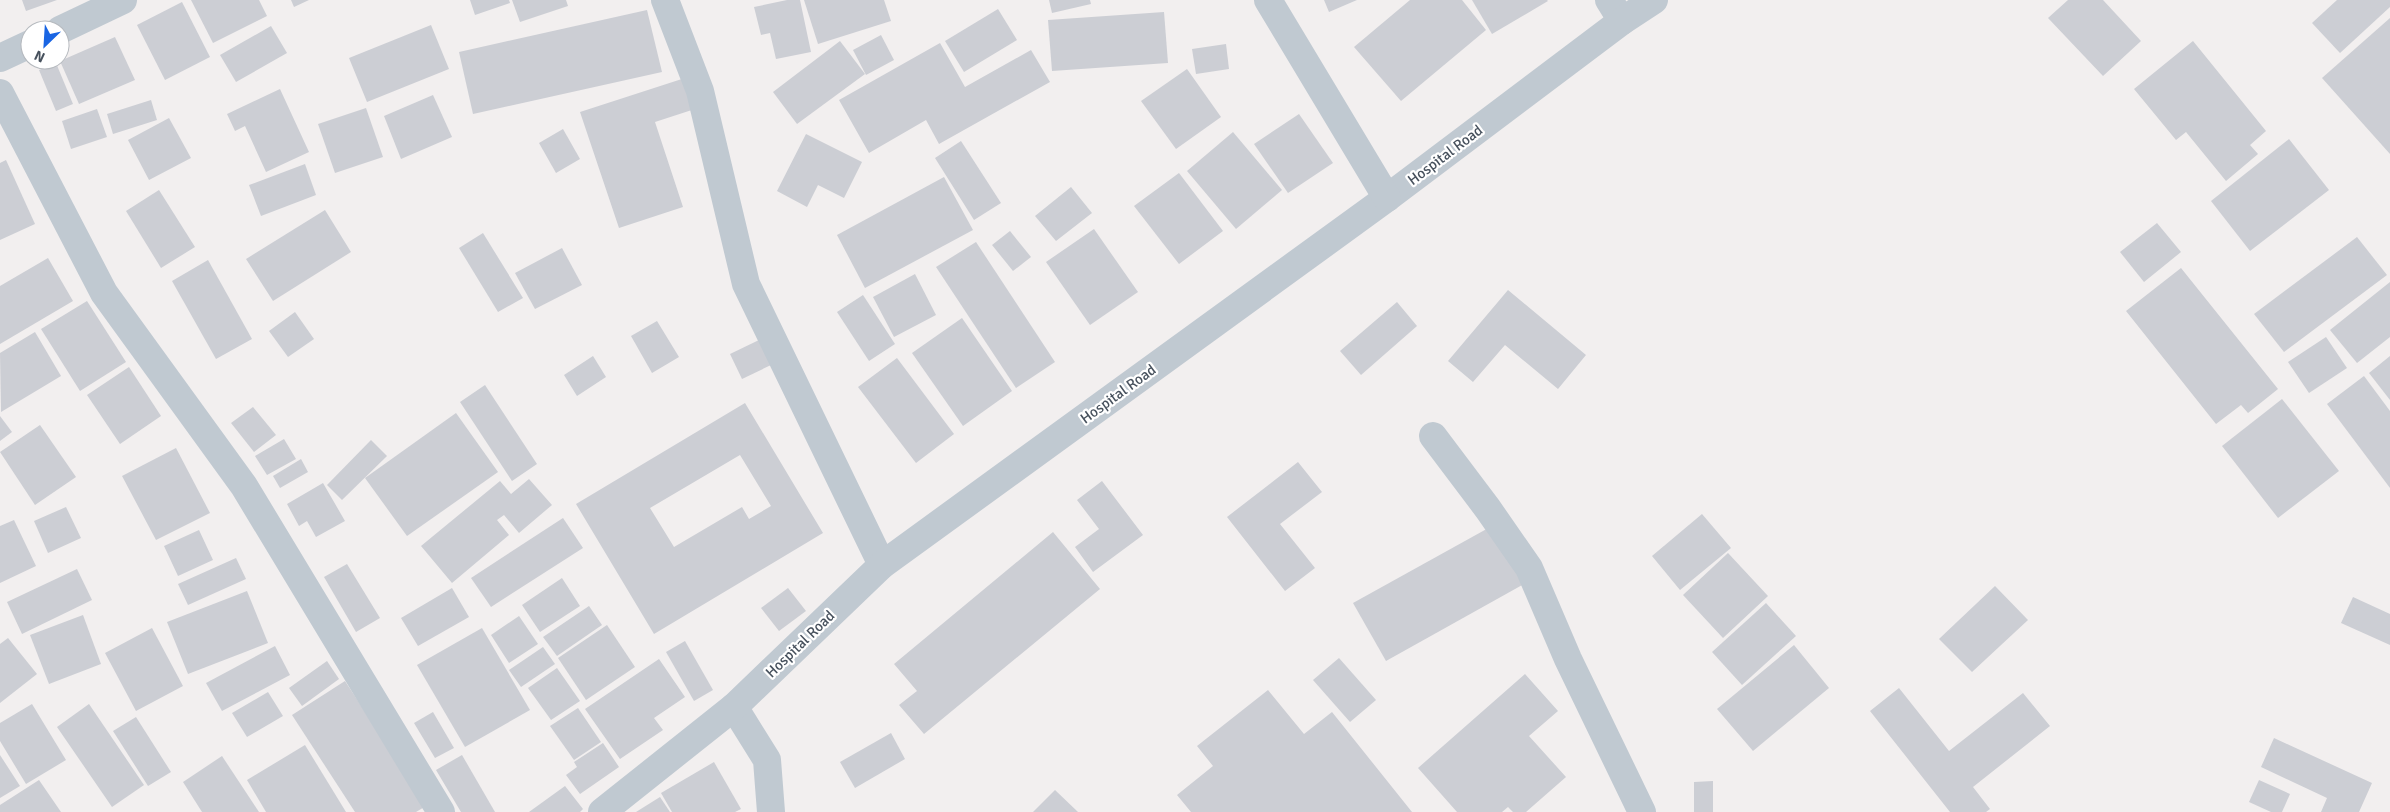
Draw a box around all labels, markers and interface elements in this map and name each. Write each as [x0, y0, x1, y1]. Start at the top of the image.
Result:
north arrow [20, 20, 70, 70]
text: N [32, 47, 48, 66]
street label: Hospital Road [1404, 121, 1486, 189]
street label: Hospital Road [1077, 361, 1159, 427]
street label: Hospital Road [762, 607, 838, 681]

